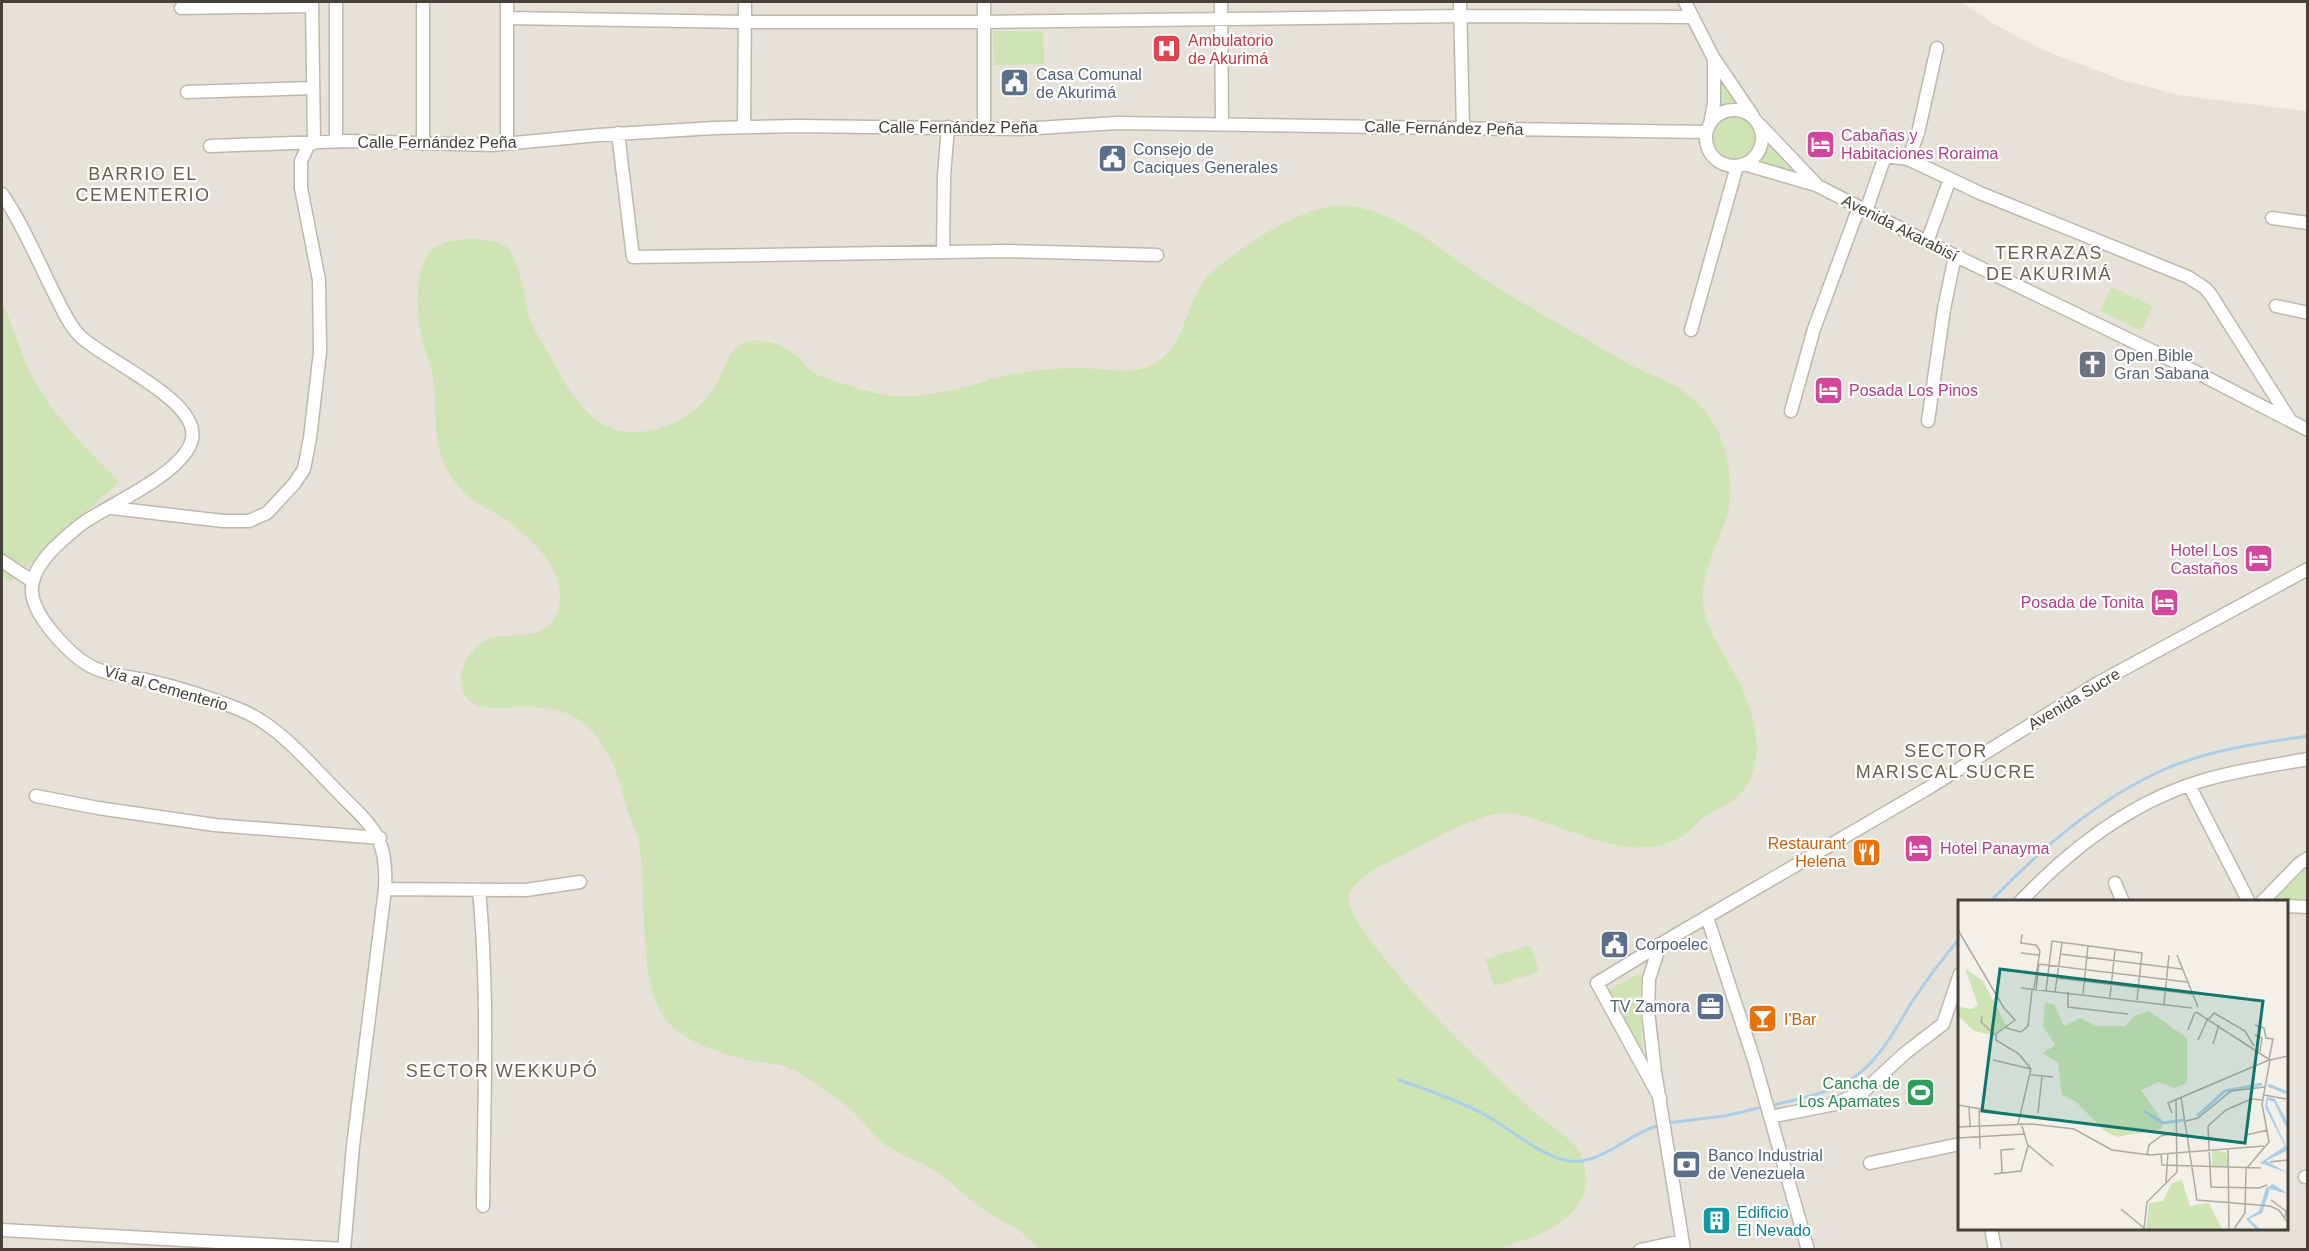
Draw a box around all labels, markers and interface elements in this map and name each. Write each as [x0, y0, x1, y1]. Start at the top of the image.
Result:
place label: Ambulatorio de Akurimá [1188, 32, 1273, 67]
hospital icon: Ambulatorio de Akurimá [1151, 33, 1183, 65]
place label: Casa Comunal de Akurimá [1036, 66, 1142, 101]
public building icon: Casa Comunal de Akurimá [999, 67, 1031, 99]
street label: Calle Fernández Peña [1364, 118, 1524, 138]
street label: Calle Fernández Peña [878, 119, 1038, 136]
place label: Cabañas y Habitaciones Roraima [1841, 127, 1999, 162]
hotel icon: Cabañas y Habitaciones Roraima [1804, 128, 1836, 160]
street label: Calle Fernández Peña [357, 134, 517, 151]
place label: Consejo de Caciques Generales [1133, 141, 1278, 176]
public building icon: Consejo de Caciques Generales [1096, 142, 1128, 174]
district label: BARRIO EL CEMENTERIO [75, 164, 211, 205]
street label: Avenida Akarabisí [1839, 191, 1961, 265]
district label: TERRAZAS DE AKURIMÁ [1986, 243, 2112, 284]
place label: Open Bible Gran Sabana [2114, 347, 2209, 382]
church icon: Open Bible Gran Sabana [2077, 348, 2109, 380]
hotel icon: Posada Los Pinos [1812, 374, 1844, 406]
place label: Posada Los Pinos [1849, 382, 1978, 399]
place label: Hotel Los Castaños [2170, 542, 2238, 577]
hotel icon: Hotel Los Castaños [2243, 543, 2275, 575]
hotel icon: Posada de Tonita [2149, 586, 2181, 618]
place label: Posada de Tonita [2021, 594, 2144, 611]
street label: Vía al Cementerio [102, 662, 230, 714]
street label: Avenida Sucre [2025, 665, 2123, 733]
district label: SECTOR MARISCAL SUCRE [1856, 741, 2036, 782]
hotel icon: Hotel Panayma [1903, 832, 1935, 864]
place label: Restaurant Helena [1768, 835, 1847, 870]
restaurant icon: Restaurant Helena [1851, 836, 1883, 868]
place label: Hotel Panayma [1940, 840, 2049, 857]
inset map [1958, 900, 2288, 1230]
public building icon: Corpoelec [1598, 928, 1630, 960]
place label: Corpoelec [1635, 936, 1708, 953]
office icon: TV Zamora [1695, 990, 1727, 1022]
place label: TV Zamora [1610, 998, 1690, 1015]
bar icon: I'Bar [1747, 1003, 1779, 1035]
place label: I'Bar [1784, 1011, 1817, 1028]
district label: SECTOR WEKKUPÓ [406, 1060, 598, 1081]
place label: Cancha de Los Apamates [1799, 1075, 1900, 1110]
sports icon: Cancha de Los Apamates [1905, 1076, 1937, 1108]
place label: Banco Industrial de Venezuela [1708, 1147, 1823, 1182]
bank icon: Banco Industrial de Venezuela [1671, 1148, 1703, 1180]
place label: Edificio El Nevado [1737, 1204, 1811, 1239]
building icon: Edificio El Nevado [1700, 1205, 1732, 1237]

